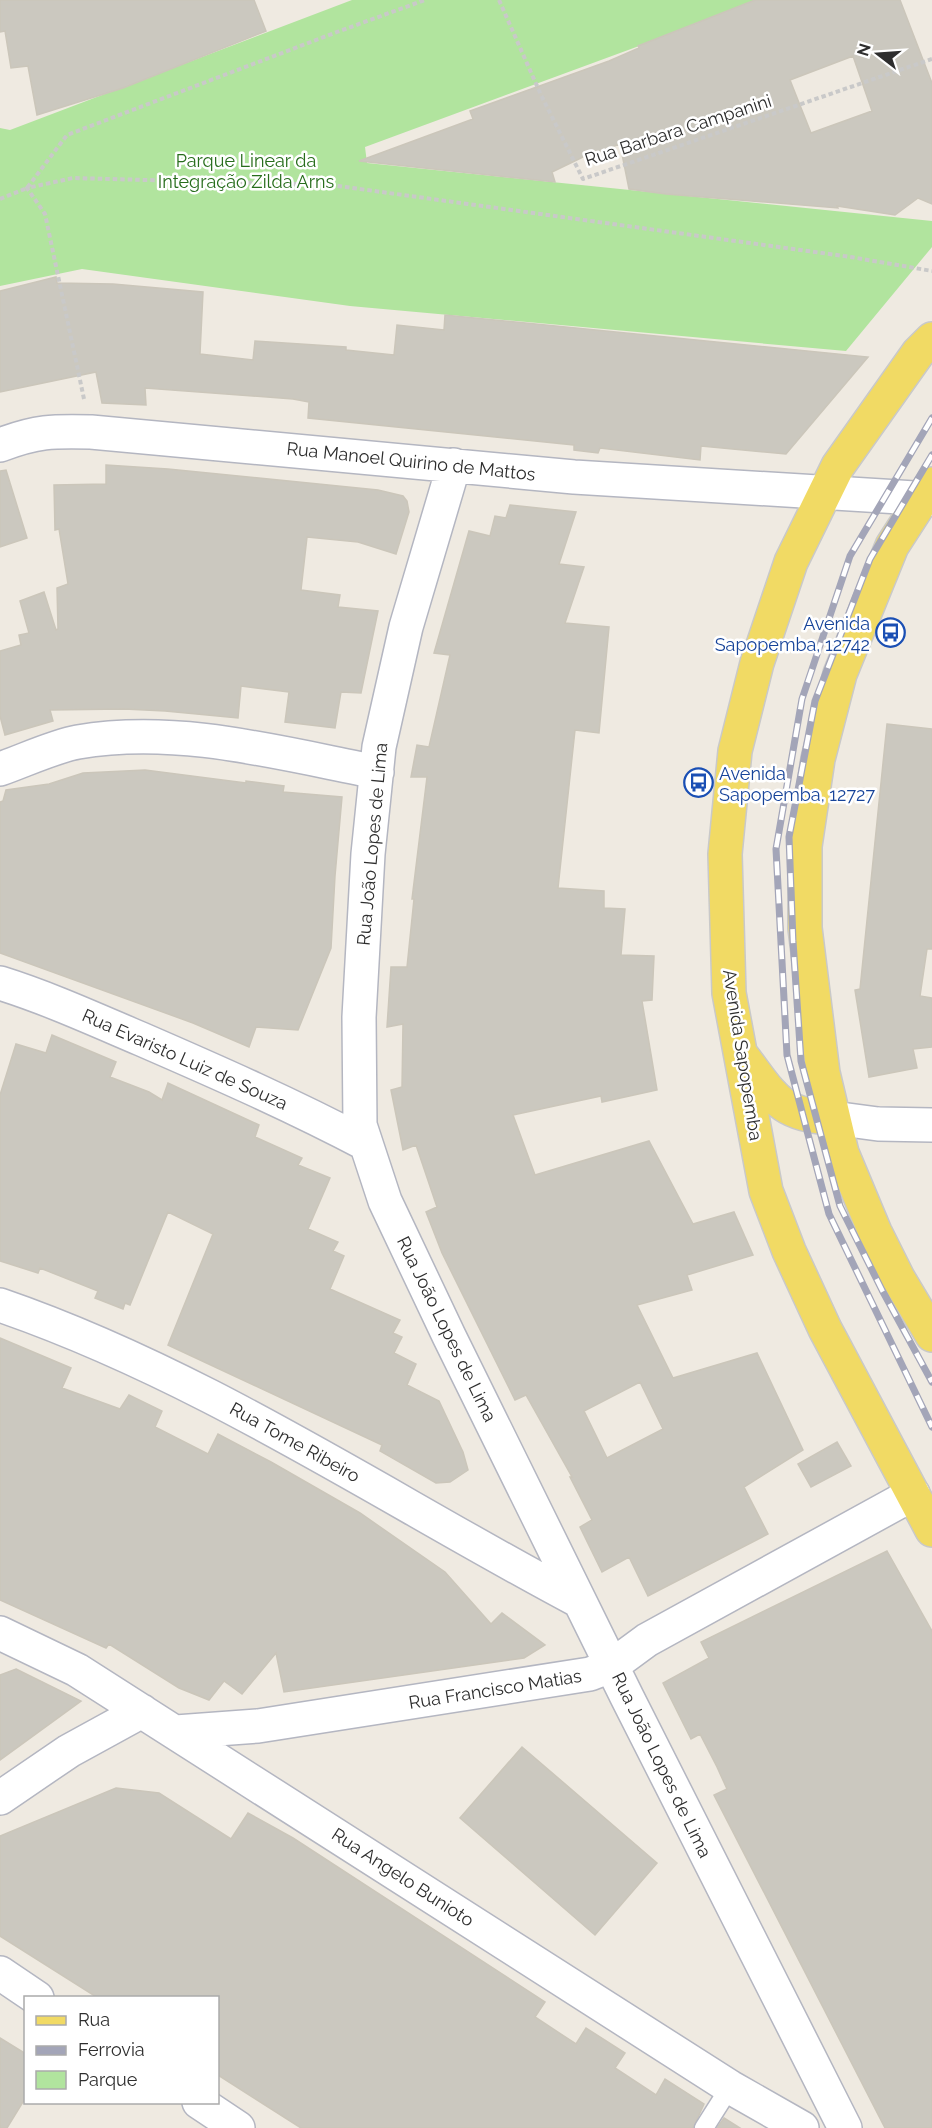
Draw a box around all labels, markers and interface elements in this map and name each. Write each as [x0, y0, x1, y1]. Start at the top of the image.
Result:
north arrow [848, 24, 908, 84]
text: N [853, 41, 875, 58]
street label: Rua Barbara Campanini [582, 90, 774, 170]
park label: Parque Linear da Integração Zilda Arns [158, 150, 334, 192]
street label: Rua Manoel Quirino de Mattos [286, 437, 537, 485]
place label: Avenida Sapopemba, 12742 [715, 613, 870, 655]
bus stop icon: Avenida Sapopemba, 12742 [875, 617, 907, 649]
street label: Rua João Lopes de Lima [353, 742, 391, 946]
place label: Avenida Sapopemba, 12727 [719, 763, 875, 805]
bus stop icon: Avenida Sapopemba, 12727 [682, 767, 714, 799]
street label: Avenida Sapopemba [719, 968, 767, 1142]
street label: Rua Evaristo Luiz de Souza [79, 1004, 291, 1114]
street label: Rua João Lopes de Lima [393, 1233, 501, 1425]
street label: Rua Tome Ribeiro [226, 1398, 364, 1487]
street label: Rua Francisco Matias [407, 1665, 583, 1713]
street label: Rua João Lopes de Lima [608, 1669, 716, 1861]
street label: Rua Angelo Bunioto [328, 1823, 478, 1931]
legend [24, 1996, 219, 2104]
text: Rua [78, 2009, 110, 2030]
text: Ferrovia [78, 2039, 145, 2060]
text: Parque [78, 2069, 138, 2090]

